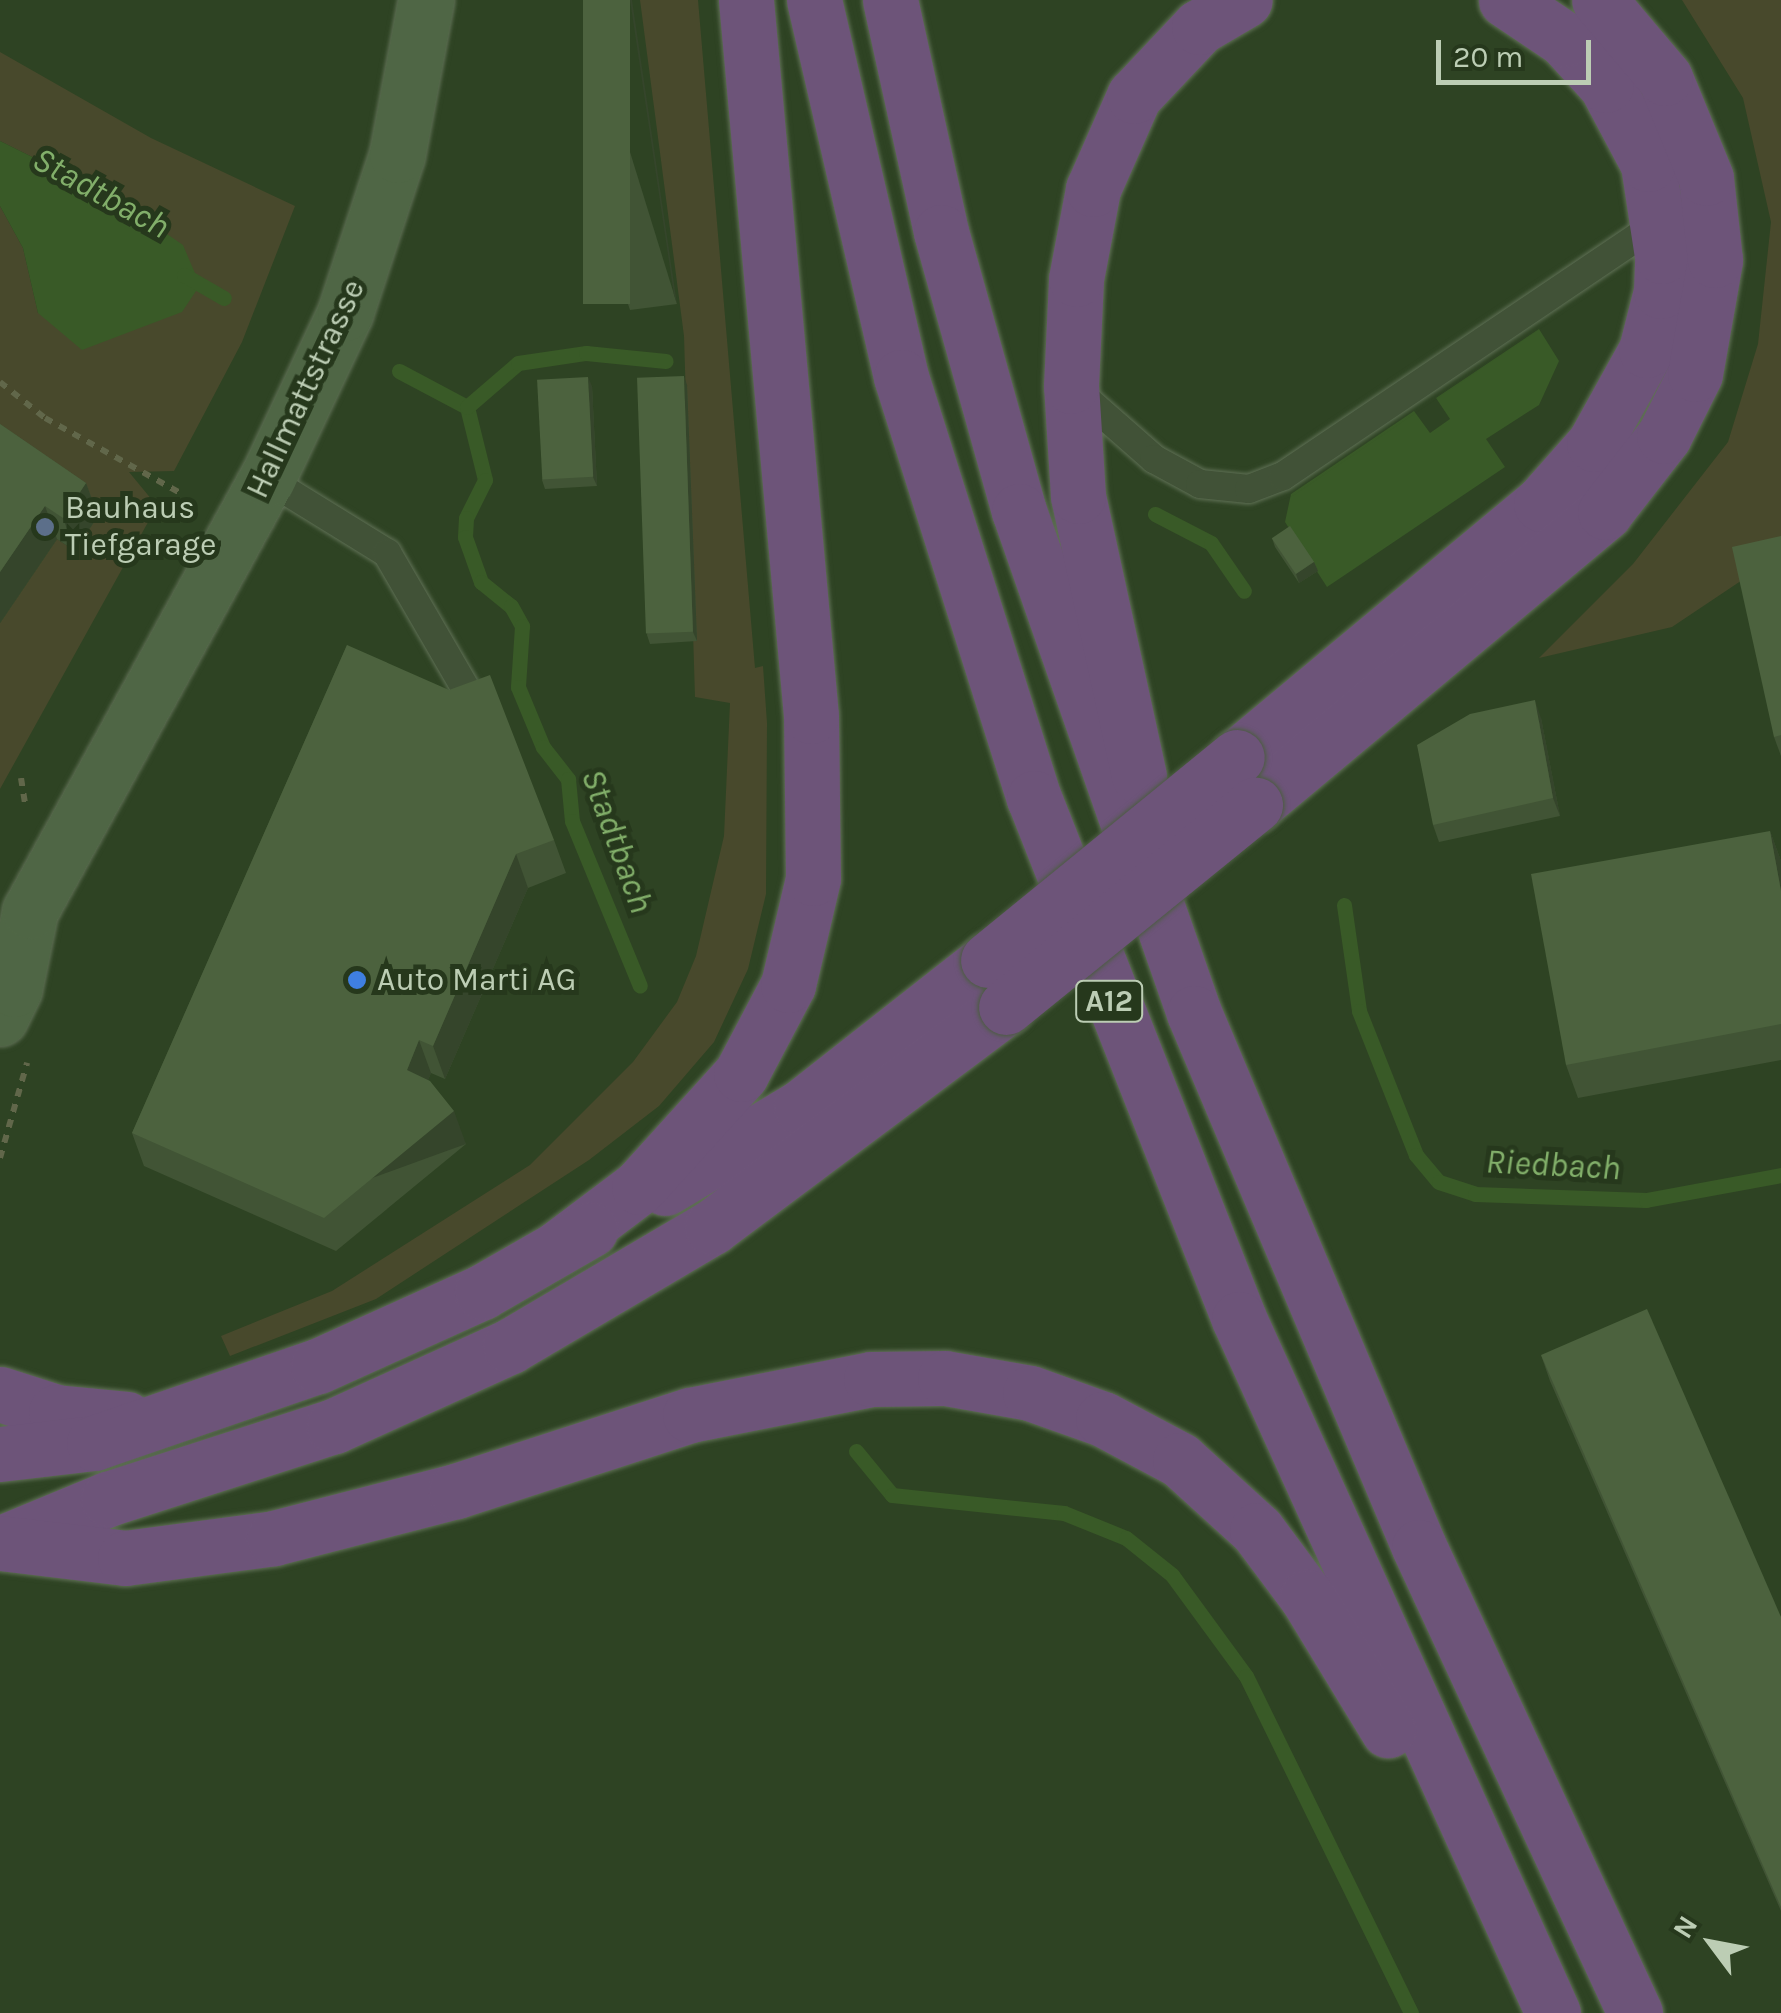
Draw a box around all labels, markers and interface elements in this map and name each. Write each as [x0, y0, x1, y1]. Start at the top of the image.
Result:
scale bar [1441, 20, 1596, 82]
text: 20 m [1453, 39, 1523, 75]
water label: Stadtbach [25, 138, 177, 248]
street label: Hallmattstrasse [239, 274, 373, 504]
place label: Bauhaus Tiefgarage [65, 490, 216, 565]
marker: Bauhaus Tiefgarage [34, 516, 56, 538]
water label: Stadtbach [572, 763, 662, 919]
place label: Auto Marti AG [377, 961, 576, 999]
marker: Auto Marti AG [346, 969, 368, 991]
road number: A12 [1074, 976, 1144, 1026]
water label: Riedbach [1485, 1140, 1621, 1190]
north arrow [1661, 1893, 1761, 1993]
text: N [1666, 1910, 1704, 1944]

